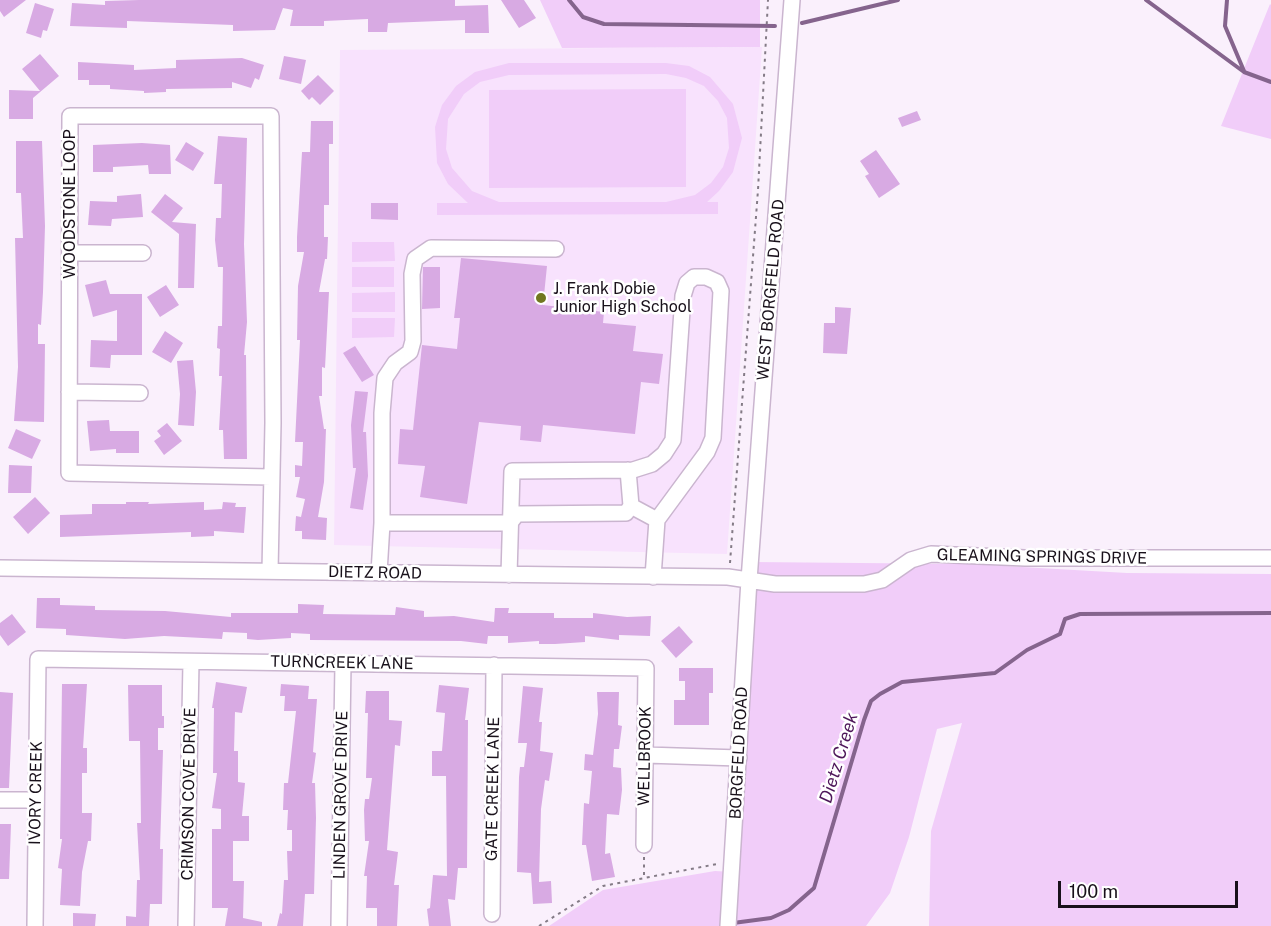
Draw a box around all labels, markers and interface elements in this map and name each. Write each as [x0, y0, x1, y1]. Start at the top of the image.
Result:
street label: WOODSTONE LOOP [60, 129, 80, 279]
street label: WEST BORGFELD ROAD [754, 199, 788, 381]
place label: J. Frank Dobie Junior High School [553, 279, 692, 317]
marker: J. Frank Dobie Junior High School [534, 291, 548, 305]
street label: GLEAMING SPRINGS DRIVE [937, 546, 1147, 568]
street label: DIETZ ROAD [328, 563, 422, 583]
street label: TURNCREEK LANE [270, 652, 414, 674]
street label: BORGFELD ROAD [726, 686, 752, 820]
street label: WELLBROOK [635, 706, 655, 806]
street label: CRIMSON COVE DRIVE [178, 707, 200, 881]
water label: Dietz Creek [815, 710, 863, 806]
street label: LINDEN GROVE DRIVE [330, 711, 352, 879]
street label: GATE CREEK LANE [482, 717, 504, 861]
street label: IVORY CREEK [25, 741, 47, 845]
scale bar [1061, 869, 1241, 907]
text: 100 m [1069, 881, 1118, 902]

